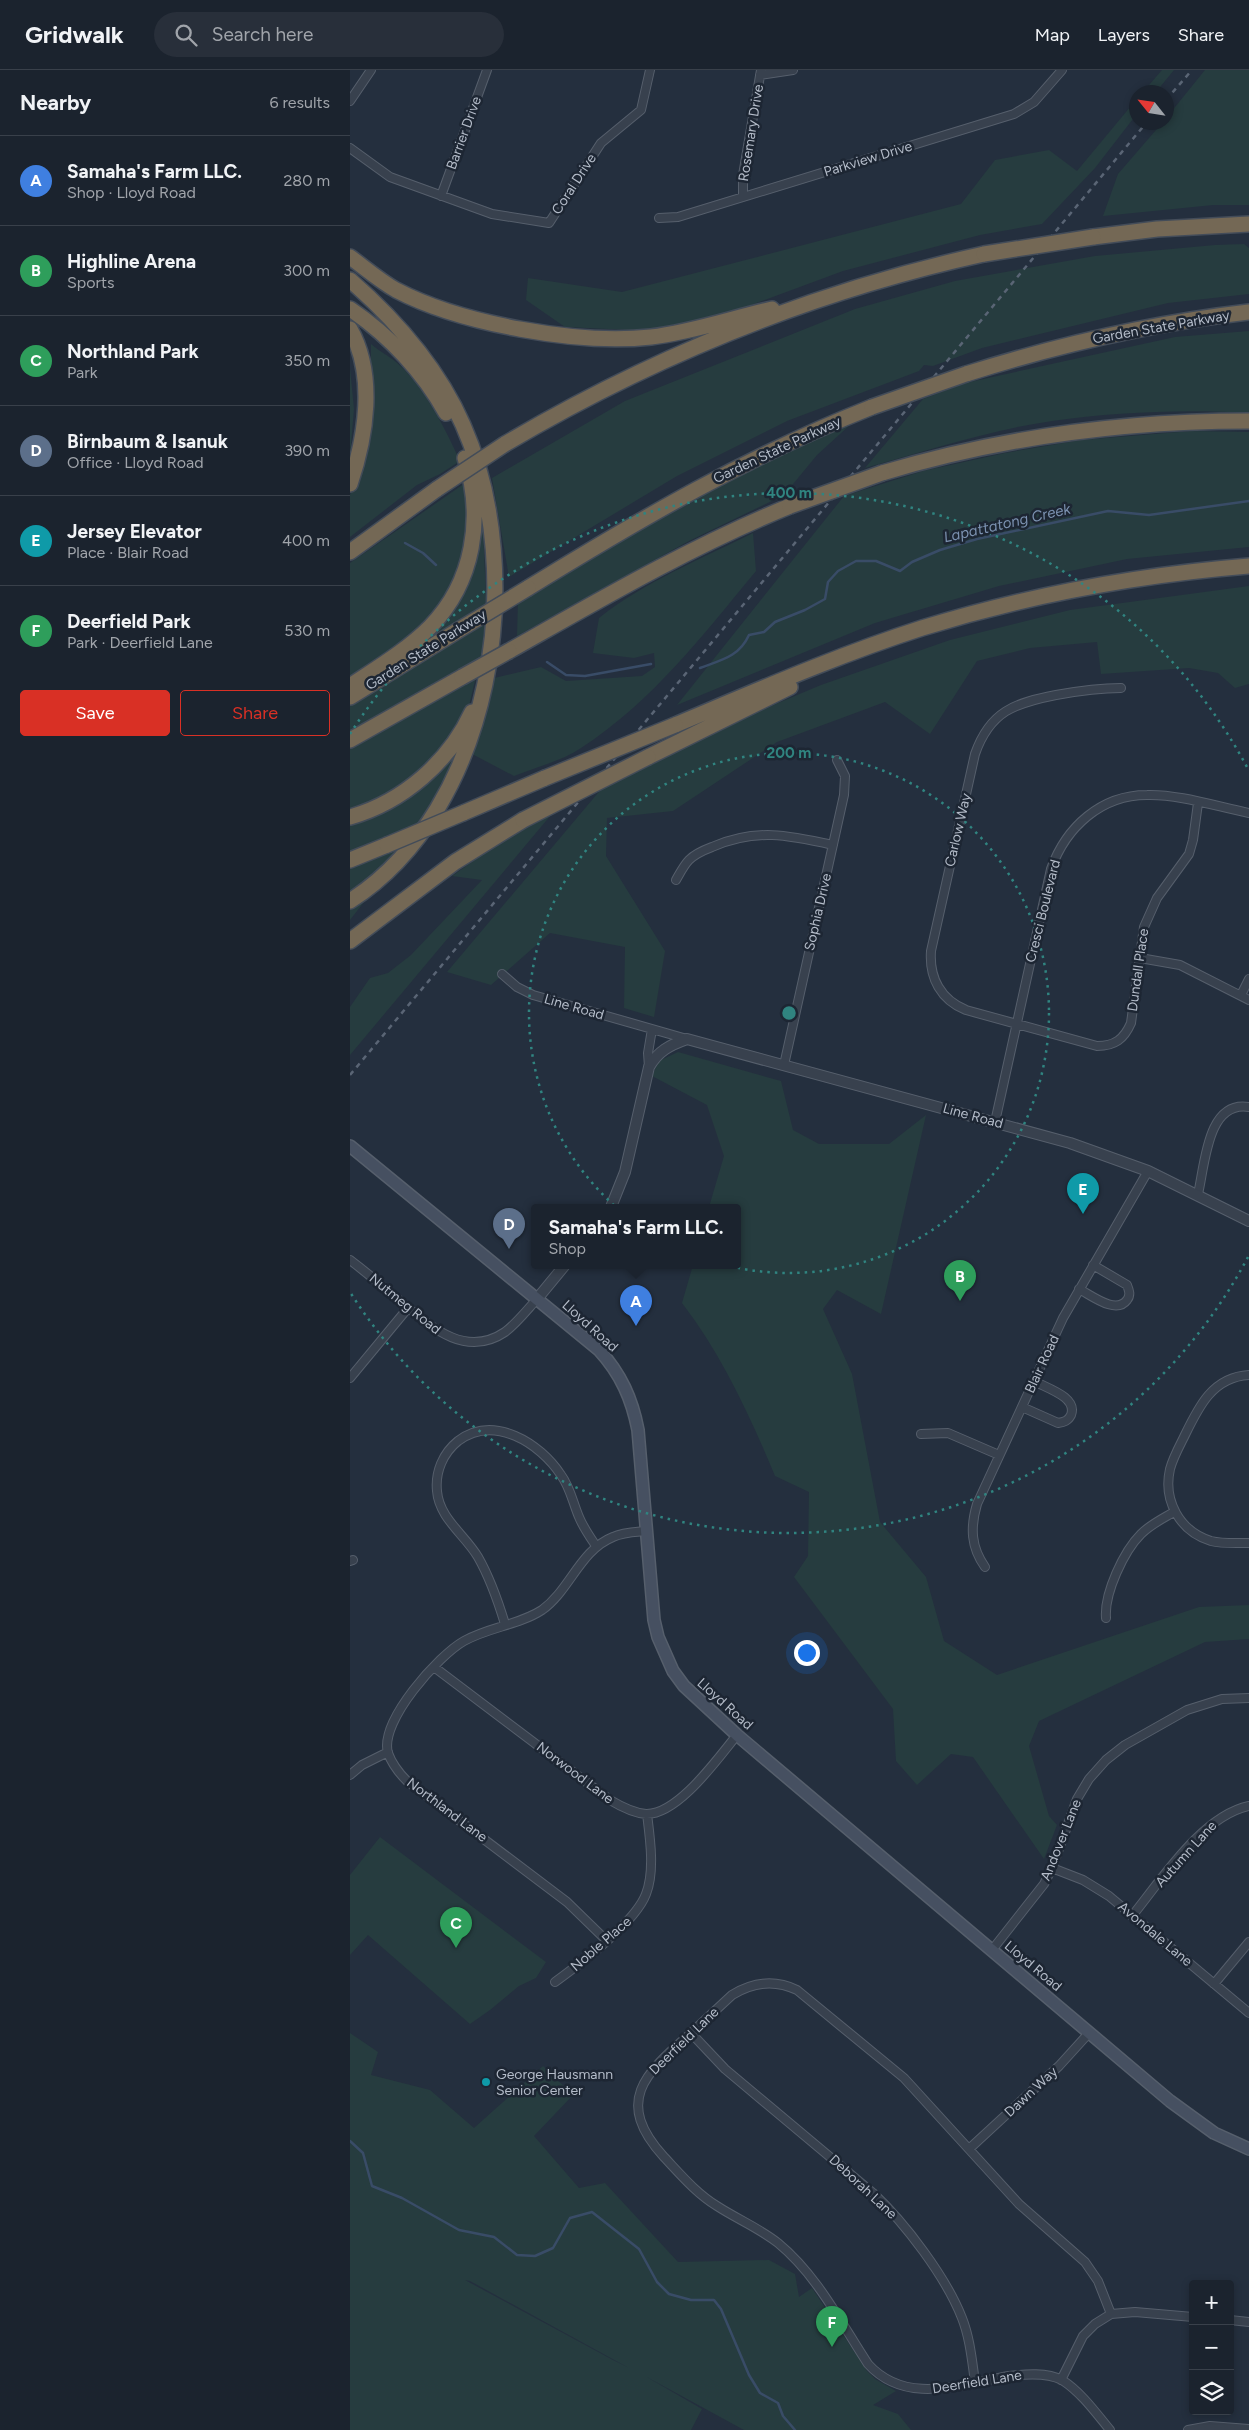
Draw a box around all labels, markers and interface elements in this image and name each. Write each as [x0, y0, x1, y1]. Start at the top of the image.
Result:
search box [154, 12, 504, 57]
text: Gridwalk [25, 20, 124, 49]
icon: search [172, 21, 200, 49]
text: Search here [212, 23, 313, 46]
text: Map [1035, 24, 1070, 46]
text: Layers [1098, 24, 1150, 46]
text: Share [1178, 24, 1224, 46]
street label: Rosemary Drive [735, 83, 767, 183]
north arrow [1129, 85, 1174, 130]
text: Nearby [20, 90, 91, 115]
text: 6 results [269, 93, 330, 112]
street label: Barrier Drive [443, 94, 485, 172]
street label: Parkview Drive [822, 137, 915, 180]
street label: Coral Drive [548, 150, 600, 218]
text: Samaha's Farm LLC. [67, 160, 242, 183]
text: A [30, 171, 42, 190]
text: 280 m [283, 171, 330, 190]
text: Shop · Lloyd Road [67, 183, 196, 202]
text: Highline Arena [67, 250, 196, 273]
text: B [31, 261, 41, 280]
text: 300 m [283, 261, 330, 280]
text: Sports [67, 273, 114, 292]
street label: Garden State Parkway [1091, 306, 1231, 347]
text: Northland Park [67, 340, 199, 363]
text: C [30, 351, 42, 370]
text: 350 m [284, 351, 330, 370]
text: Park [67, 363, 97, 382]
street label: Garden State Parkway [710, 413, 844, 487]
text: Birnbaum & Isanuk [67, 430, 228, 453]
text: D [30, 441, 42, 460]
text: 390 m [284, 441, 330, 460]
text: Office · Lloyd Road [67, 453, 204, 472]
text: 400 m [766, 484, 812, 502]
water label: Lapattatong Creek [942, 499, 1073, 546]
text: Jersey Elevator [67, 520, 202, 543]
text: E [31, 531, 41, 550]
text: 400 m [282, 531, 330, 550]
text: Place · Blair Road [67, 543, 189, 562]
street label: Garden State Parkway [363, 606, 490, 694]
text: Deerfield Park [67, 610, 191, 633]
text: F [32, 621, 40, 640]
text: 530 m [284, 621, 330, 640]
text: Park · Deerfield Lane [67, 633, 213, 652]
button: Save [20, 690, 170, 736]
button: Share [180, 690, 330, 736]
text: 200 m [767, 744, 811, 762]
street label: Carlow Way [941, 791, 975, 868]
street label: Cresci Boulevard [1022, 858, 1064, 964]
street label: Sophia Drive [801, 871, 835, 952]
street label: Dundall Place [1124, 927, 1152, 1013]
street label: Line Road [542, 990, 606, 1024]
centre of rings [780, 1004, 798, 1022]
street label: Line Road [941, 1100, 1005, 1132]
pin: E [1067, 1173, 1099, 1214]
popup [531, 1204, 741, 1269]
pin: D [493, 1208, 525, 1249]
text: Samaha's Farm LLC. [548, 1216, 724, 1239]
text: Shop [548, 1239, 586, 1258]
pin: B [944, 1260, 976, 1301]
street label: Nutmeg Road [366, 1270, 444, 1338]
pin: A [620, 1285, 652, 1326]
street label: Lloyd Road [559, 1296, 621, 1356]
street label: Blair Road [1021, 1332, 1063, 1396]
your location [794, 1640, 820, 1666]
street label: Lloyd Road [694, 1674, 756, 1734]
street label: Norwood Lane [533, 1738, 617, 1808]
street label: Northland Lane [403, 1774, 491, 1846]
street label: Andover Lane [1037, 1797, 1085, 1883]
street label: Autumn Lane [1152, 1817, 1220, 1891]
street label: Avondale Lane [1114, 1898, 1196, 1970]
pin: C [440, 1907, 472, 1948]
street label: Noble Place [567, 1913, 635, 1975]
street label: Lloyd Road [1001, 1937, 1065, 1995]
street label: Deerfield Lane [646, 2003, 723, 2078]
street label: Dawn Way [1001, 2063, 1061, 2121]
place label: George Hausmann Senior Center [496, 2066, 613, 2099]
marker: George Hausmann Senior Center [480, 2076, 492, 2088]
street label: Deborah Lane [826, 2151, 901, 2223]
map controls [1189, 2280, 1234, 2415]
button: + [1189, 2280, 1234, 2325]
pin: F [816, 2306, 848, 2347]
button: − [1189, 2325, 1234, 2370]
street label: Deerfield Lane [931, 2366, 1023, 2397]
button: layers [1189, 2370, 1234, 2415]

